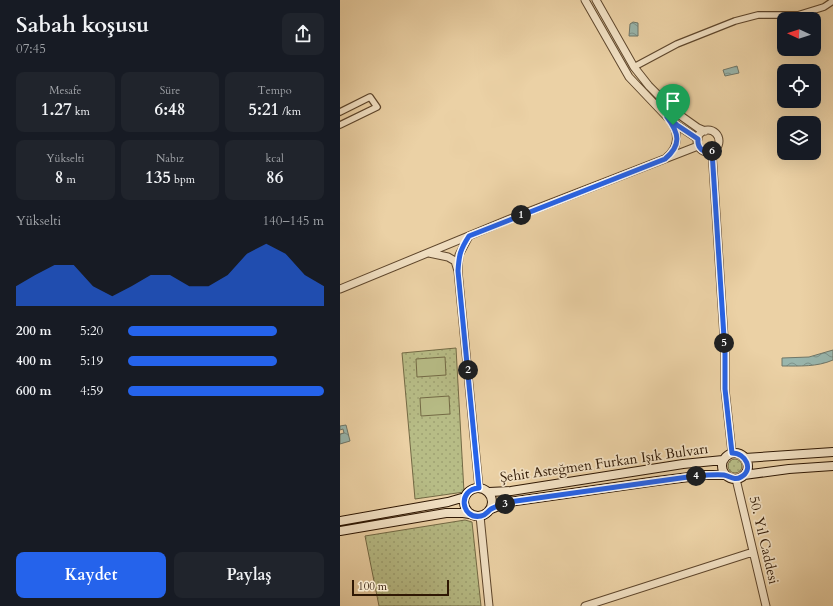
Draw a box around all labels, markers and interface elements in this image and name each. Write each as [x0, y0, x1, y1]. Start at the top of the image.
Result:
text: Sabah koşusu [16, 10, 149, 40]
north arrow [777, 12, 821, 56]
map controls [777, 12, 821, 160]
button: share [282, 13, 324, 55]
text: 07:45 [16, 40, 46, 58]
button: locate [777, 64, 821, 108]
text: Mesafe [49, 83, 81, 98]
text: Süre [160, 83, 180, 98]
text: Tempo [258, 83, 292, 98]
pin [656, 84, 690, 125]
icon: arrive [662, 90, 684, 112]
text: 1.27 [41, 98, 72, 121]
text: 6:48 [154, 98, 186, 121]
text: 5:21 [248, 98, 279, 121]
text: km [72, 104, 90, 119]
text: /km [279, 104, 301, 119]
button: layers [777, 116, 821, 160]
pin: 6 [702, 141, 722, 161]
text: 6 [709, 143, 715, 158]
text: Yükselti [46, 151, 84, 166]
text: Nabız [156, 151, 184, 166]
text: kcal [265, 151, 284, 166]
text: 8 [55, 166, 64, 189]
text: 135 [145, 166, 171, 189]
text: 86 [266, 166, 283, 189]
text: m [64, 172, 76, 187]
text: bpm [171, 172, 195, 187]
pin: 1 [511, 205, 531, 225]
text: 1 [518, 207, 524, 222]
text: Yükselti [16, 212, 61, 230]
text: 140–145 m [262, 212, 324, 230]
text: 200 m [16, 322, 51, 340]
text: 5:20 [80, 322, 103, 340]
pin: 5 [714, 333, 734, 353]
text: 5 [721, 335, 727, 350]
text: 400 m [16, 352, 51, 370]
text: 5:19 [80, 352, 103, 370]
pin: 2 [458, 360, 478, 380]
text: 2 [465, 362, 471, 377]
text: 600 m [16, 382, 51, 400]
text: 4:59 [80, 382, 103, 400]
street label: Şehit Asteğmen Furkan Işık Bulvarı [499, 439, 709, 487]
pin: 4 [686, 466, 706, 486]
text: 4 [693, 468, 699, 483]
pin: 3 [495, 494, 515, 514]
street label: 50. Yıl Caddesi [745, 494, 783, 586]
text: 3 [502, 496, 508, 511]
button: Kaydet [16, 552, 166, 598]
button: Paylaş [174, 552, 324, 598]
scale bar [352, 578, 449, 597]
text: 100 m [358, 579, 387, 594]

